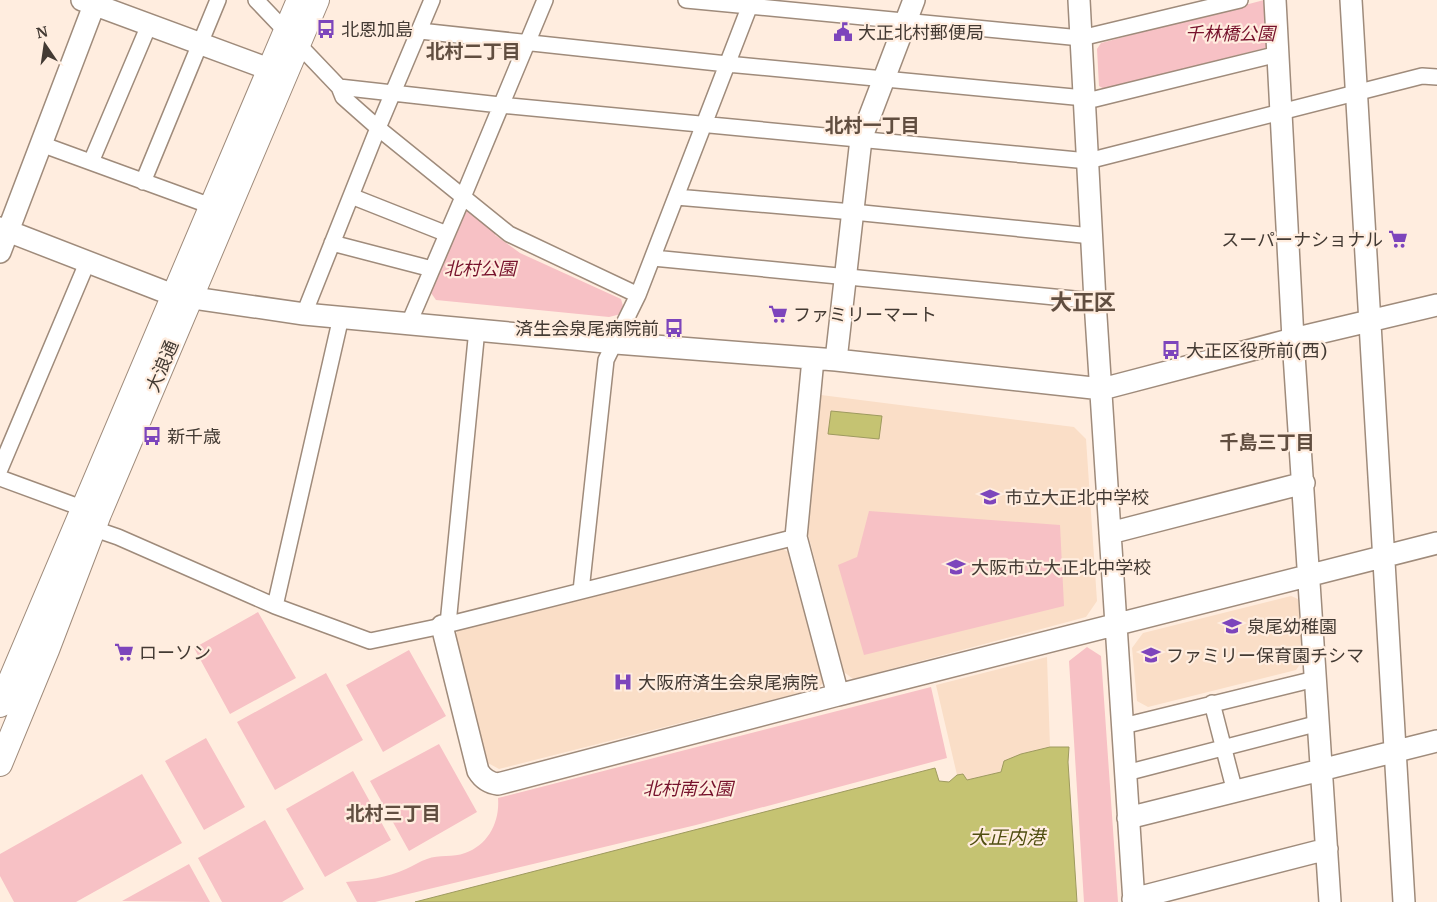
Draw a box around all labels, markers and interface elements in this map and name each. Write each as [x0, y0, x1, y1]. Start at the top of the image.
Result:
bus stop icon: 北恩加島 [315, 18, 337, 40]
place label: 北恩加島 [341, 18, 413, 41]
north arrow [20, 20, 70, 70]
public building icon: 大正北村郵便局 [832, 21, 854, 43]
place label: 大正北村郵便局 [858, 21, 984, 44]
text: N [35, 22, 49, 42]
park label: 千林橋公園 [1185, 22, 1278, 45]
district label: 北村二丁目 [425, 39, 521, 63]
district label: 北村一丁目 [824, 113, 920, 137]
place label: スーパーナショナル [1221, 228, 1383, 251]
supermarket icon: スーパーナショナル [1387, 228, 1409, 250]
park label: 北村公園 [444, 257, 519, 280]
district label: 大正区 [1050, 288, 1116, 316]
supermarket icon: ファミリーマート [767, 303, 789, 325]
place label: ファミリーマート [793, 303, 937, 326]
place label: 済生会泉尾病院前 [515, 317, 659, 340]
bus stop icon: 済生会泉尾病院前 [663, 317, 685, 339]
street label: 大浪通 [141, 337, 183, 395]
bus stop icon: 大正区役所前(西) [1160, 339, 1182, 361]
place label: 大正区役所前(西) [1186, 339, 1327, 362]
bus stop icon: 新千歳 [141, 425, 163, 447]
place label: 新千歳 [167, 425, 221, 448]
district label: 千島三丁目 [1219, 430, 1315, 454]
school or university icon: 市立大正北中学校 [979, 486, 1001, 508]
place label: 市立大正北中学校 [1005, 486, 1149, 509]
school or university icon: 大阪市立大正北中学校 [945, 556, 967, 578]
place label: 大阪市立大正北中学校 [971, 556, 1151, 579]
school or university icon: 泉尾幼稚園 [1221, 615, 1243, 637]
place label: 泉尾幼稚園 [1247, 615, 1337, 638]
supermarket icon: ローソン [113, 641, 135, 663]
place label: ローソン [139, 641, 211, 664]
school or university icon: ファミリー保育園チシマ [1140, 644, 1162, 666]
place label: ファミリー保育園チシマ [1166, 644, 1364, 667]
hospital icon: 大阪府済生会泉尾病院 [612, 671, 634, 693]
place label: 大阪府済生会泉尾病院 [638, 671, 818, 694]
park label: 北村南公園 [643, 777, 736, 800]
district label: 北村三丁目 [345, 801, 441, 825]
water label: 大正内港 [969, 825, 1048, 849]

